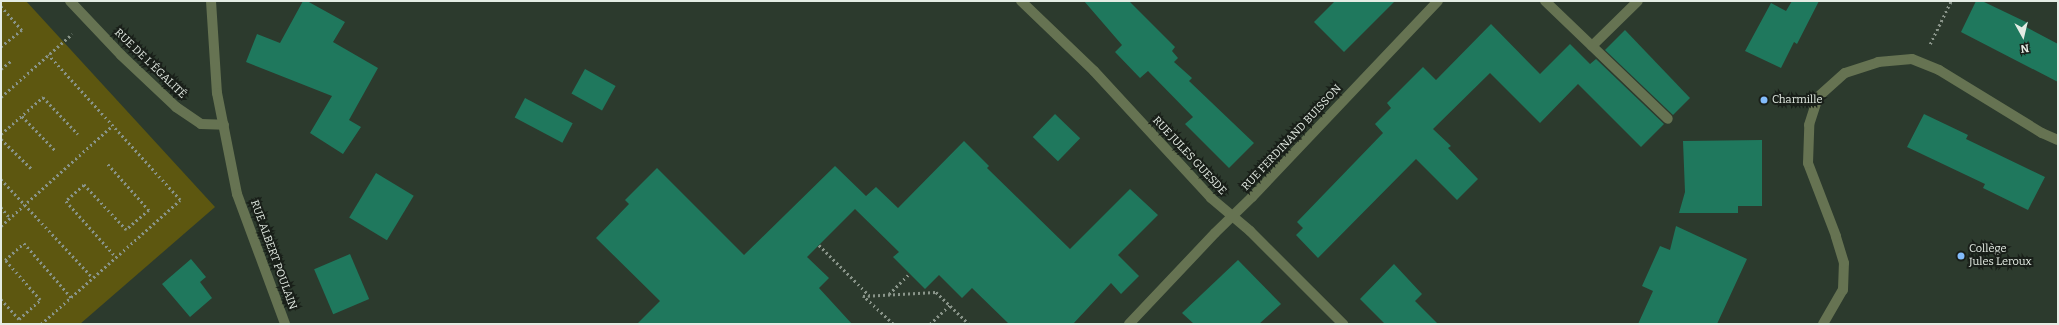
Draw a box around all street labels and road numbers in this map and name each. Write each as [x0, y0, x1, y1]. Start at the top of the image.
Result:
street label: RUE DE L'ÉGALITÉ [111, 26, 189, 102]
street label: RUE FERDINAND BUISSON [1240, 82, 1344, 194]
street label: RUE JULES GUESDE [1149, 114, 1229, 198]
street label: RUE ALBERT POULAIN [247, 198, 299, 312]

